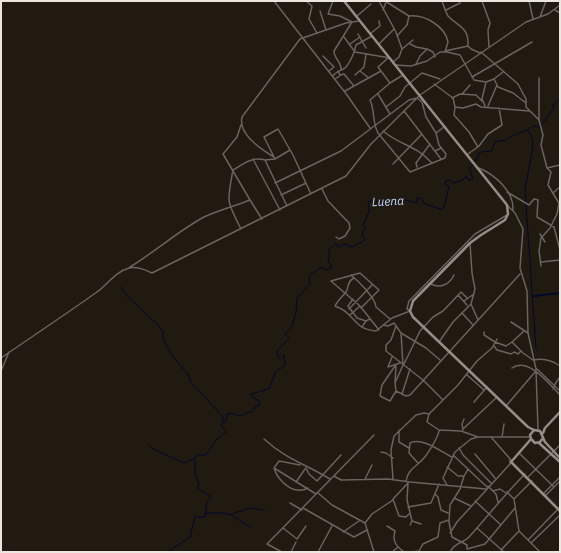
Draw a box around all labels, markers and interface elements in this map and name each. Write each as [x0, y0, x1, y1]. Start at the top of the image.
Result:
water label: Luena [371, 194, 405, 210]

